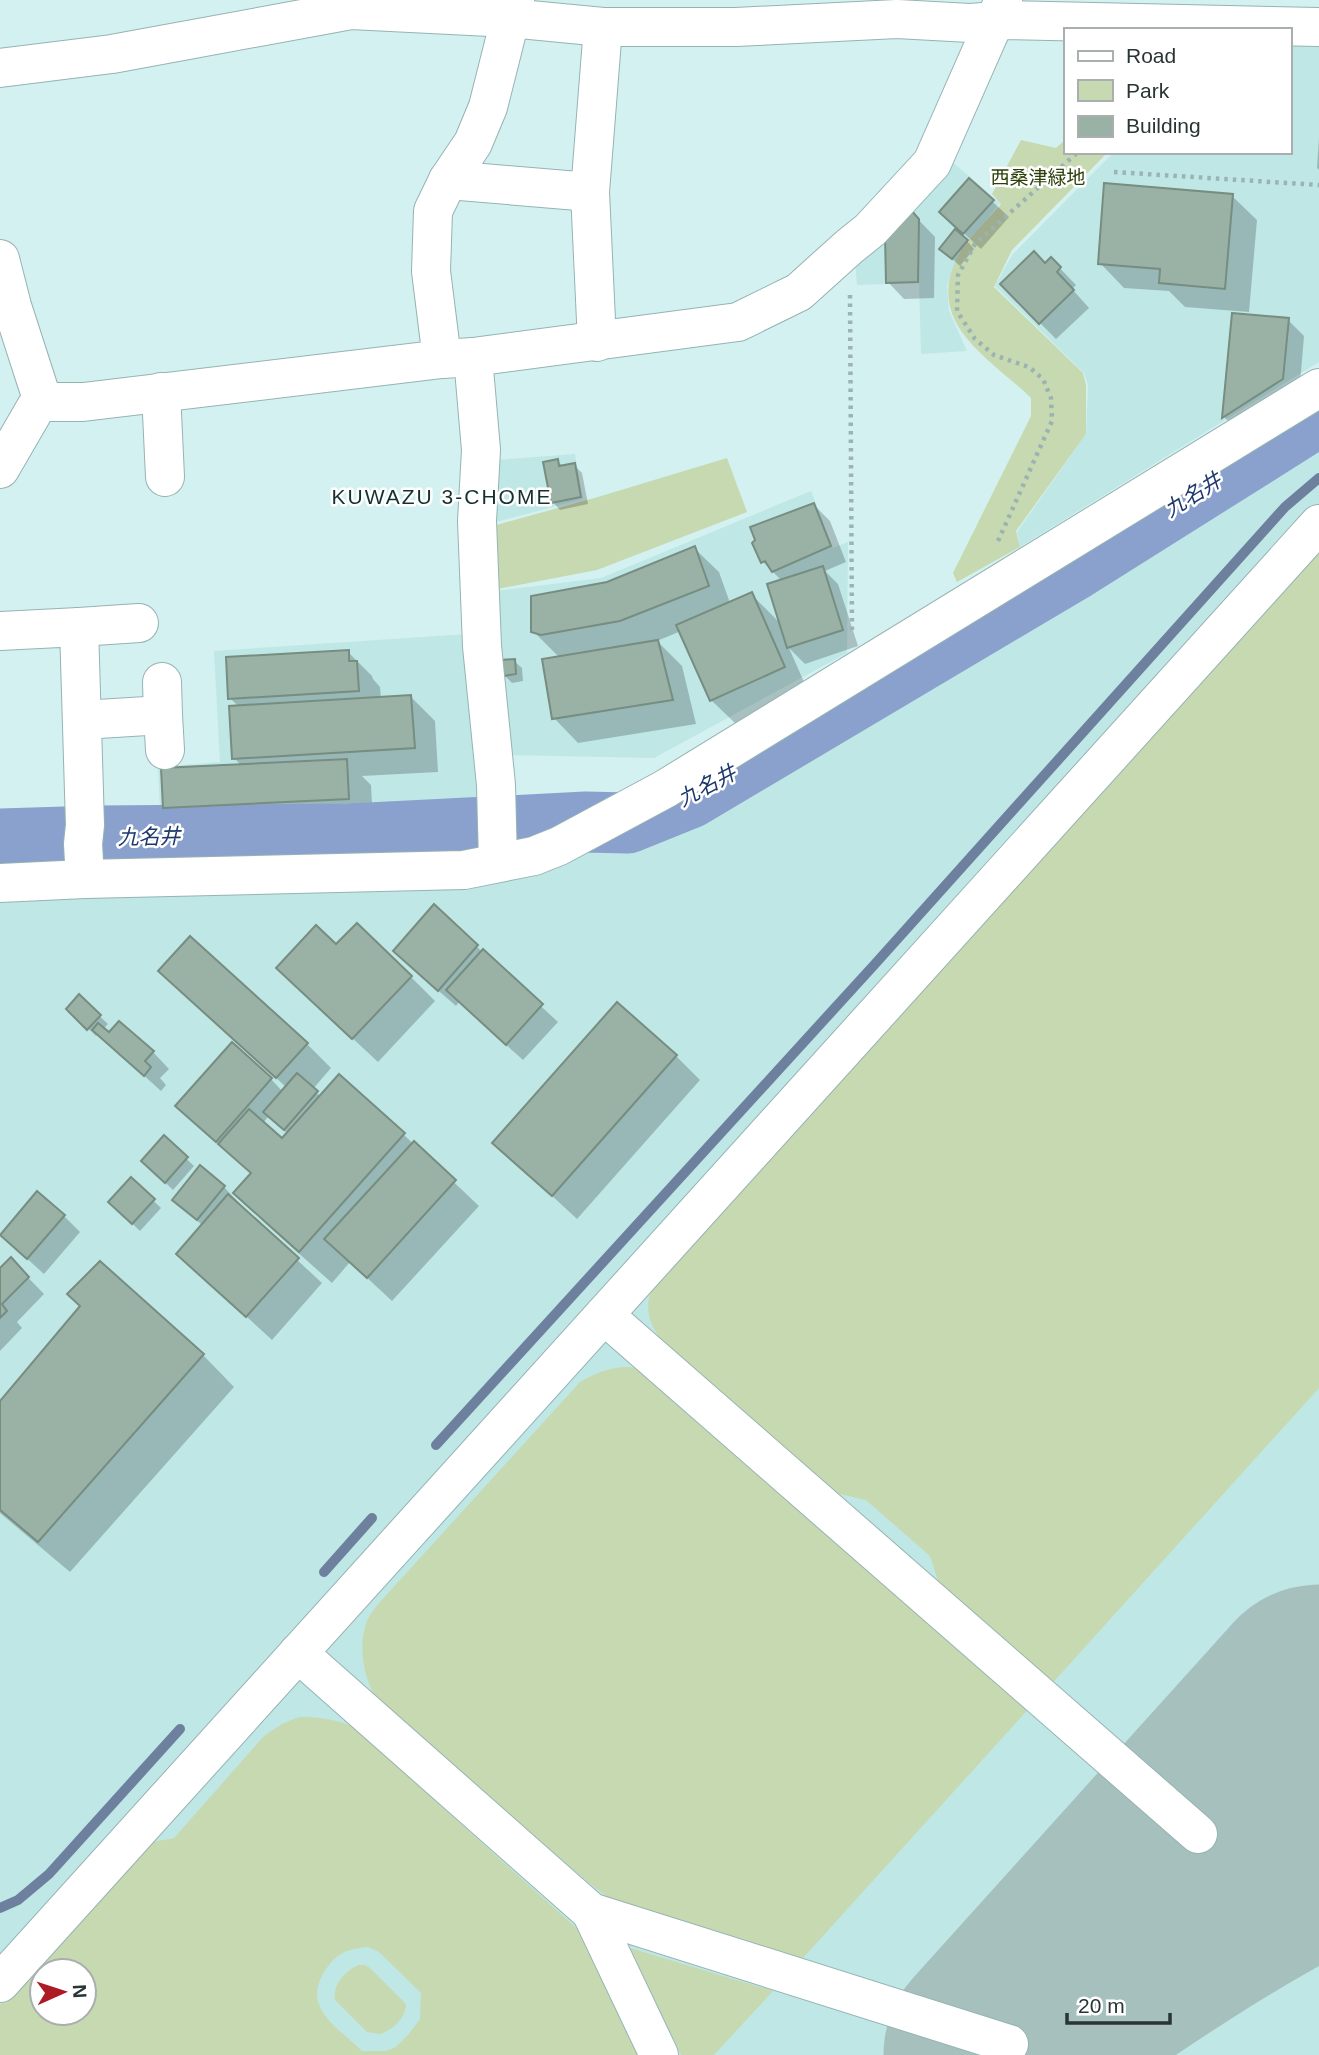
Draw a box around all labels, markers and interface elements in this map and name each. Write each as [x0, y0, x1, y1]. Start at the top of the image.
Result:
legend [1064, 28, 1291, 154]
text: Road [1126, 44, 1176, 67]
text: Park [1126, 79, 1170, 102]
text: Building [1126, 114, 1201, 137]
park label: 西桑津緑地 [990, 167, 1086, 188]
water label: 九名井 [1160, 467, 1227, 521]
district label: KUWAZU 3-CHOME [332, 485, 552, 508]
water label: 九名井 [674, 760, 742, 811]
water label: 九名井 [117, 824, 183, 849]
north arrow [28, 1957, 98, 2027]
scale bar [1067, 1982, 1170, 2026]
text: N [69, 1984, 90, 1999]
text: 20 m [1078, 1994, 1125, 2017]

